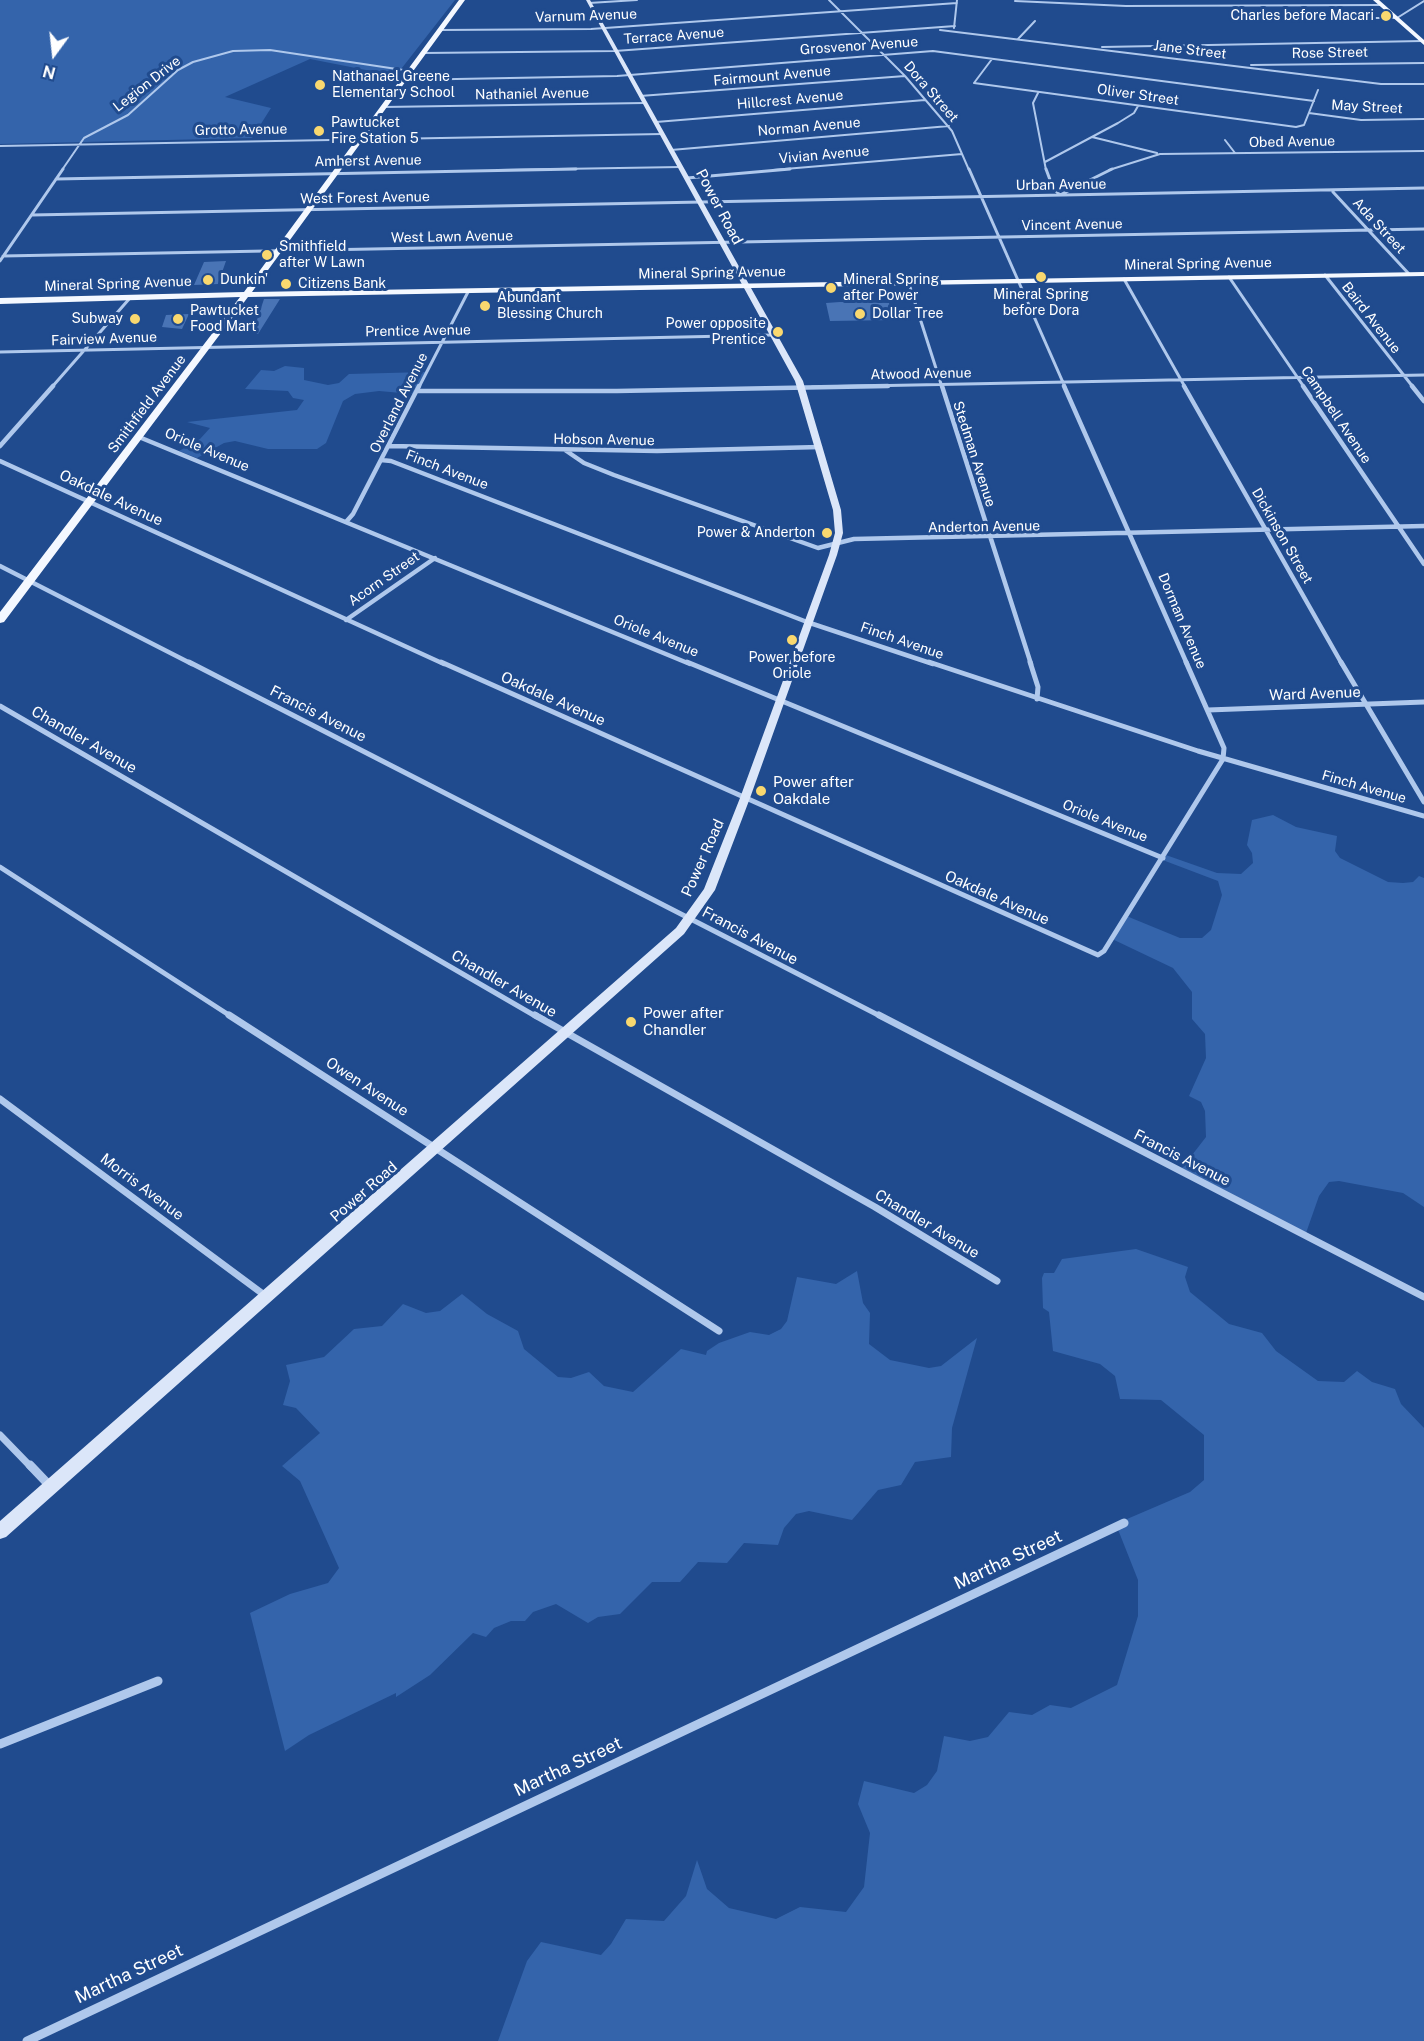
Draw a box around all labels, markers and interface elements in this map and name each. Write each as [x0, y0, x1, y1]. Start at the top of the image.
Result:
street label: Varnum Avenue [535, 6, 637, 26]
place label: Charles before Macari [1230, 8, 1374, 24]
marker: Charles before Macari [1379, 9, 1393, 23]
north arrow [24, 24, 84, 84]
street label: Terrace Avenue [623, 24, 725, 48]
street label: Grosvenor Avenue [799, 33, 919, 59]
street label: Jane Street [1153, 37, 1227, 63]
street label: Rose Street [1292, 44, 1368, 62]
street label: Legion Drive [110, 53, 184, 115]
street label: Dora Street [900, 58, 962, 126]
text: N [41, 61, 58, 83]
street label: Fairmount Avenue [713, 62, 831, 90]
place label: Nathanael Greene Elementary School [332, 69, 455, 102]
marker: Nathanael Greene Elementary School [313, 78, 327, 92]
street label: Oliver Street [1096, 81, 1180, 109]
street label: Nathaniel Avenue [475, 85, 589, 103]
street label: Hillcrest Avenue [736, 87, 844, 113]
street label: May Street [1331, 97, 1403, 117]
street label: Norman Avenue [757, 114, 861, 140]
place label: Pawtucket Fire Station 5 [331, 115, 419, 148]
street label: Grotto Avenue [195, 121, 287, 139]
marker: Pawtucket Fire Station 5 [312, 124, 326, 138]
street label: Obed Avenue [1249, 133, 1335, 151]
street label: Vivian Avenue [778, 143, 870, 167]
street label: Amherst Avenue [314, 152, 422, 170]
street label: Power Road [692, 166, 746, 248]
street label: Urban Avenue [1015, 176, 1107, 194]
street label: West Forest Avenue [300, 188, 430, 208]
street label: Ada Street [1349, 195, 1409, 257]
street label: Vincent Avenue [1021, 216, 1123, 234]
street label: West Lawn Avenue [391, 228, 513, 246]
place label: Smithfield after W Lawn [279, 239, 365, 272]
marker: Smithfield after W Lawn [260, 248, 274, 262]
street label: Mineral Spring Avenue [1124, 254, 1272, 274]
street label: Mineral Spring Avenue [638, 263, 786, 283]
marker: Mineral Spring before Dora [1034, 270, 1048, 284]
place label: Dunkin' [220, 272, 268, 288]
place label: Mineral Spring after Power [843, 272, 939, 304]
street label: Mineral Spring Avenue [44, 273, 192, 295]
marker: Dunkin' [201, 273, 215, 287]
place label: Citizens Bank [298, 276, 386, 292]
marker: Citizens Bank [279, 277, 293, 291]
street label: Baird Avenue [1338, 279, 1404, 357]
marker: Mineral Spring after Power [824, 281, 838, 295]
place label: Mineral Spring before Dora [993, 287, 1089, 320]
place label: Abundant Blessing Church [497, 290, 603, 322]
marker: Abundant Blessing Church [478, 299, 492, 313]
place label: Pawtucket Food Mart [190, 303, 259, 336]
place label: Dollar Tree [872, 306, 944, 322]
marker: Dollar Tree [853, 307, 867, 321]
place label: Subway [71, 311, 123, 327]
marker: Subway [128, 312, 142, 326]
marker: Pawtucket Food Mart [171, 312, 185, 326]
place label: Power opposite Prentice [666, 316, 766, 348]
street label: Prentice Avenue [365, 322, 471, 340]
marker: Power opposite Prentice [771, 325, 785, 339]
street label: Fairview Avenue [51, 329, 157, 349]
street label: Overland Avenue [366, 350, 432, 456]
street label: Smithfield Avenue [105, 351, 189, 457]
street label: Campbell Avenue [1297, 363, 1375, 467]
street label: Atwood Avenue [870, 365, 972, 383]
street label: Stedman Avenue [949, 399, 999, 509]
street label: Oriole Avenue [162, 425, 252, 475]
street label: Hobson Avenue [553, 431, 655, 449]
street label: Finch Avenue [403, 447, 491, 493]
street label: Oakdale Avenue [56, 466, 166, 530]
street label: Dickinson Street [1248, 485, 1316, 587]
street label: Anderton Avenue [928, 518, 1040, 536]
place label: Power & Anderton [697, 525, 815, 541]
marker: Power & Anderton [820, 526, 834, 540]
street label: Acorn Street [345, 548, 423, 610]
street label: Dorman Avenue [1154, 571, 1210, 671]
street label: Oriole Avenue [611, 611, 701, 661]
street label: Finch Avenue [858, 619, 946, 663]
marker: Power before Oriole [785, 633, 799, 647]
place label: Power before Oriole [749, 650, 835, 682]
street label: Oakdale Avenue [498, 668, 608, 730]
street label: Francis Avenue [267, 682, 369, 746]
street label: Ward Avenue [1269, 683, 1361, 705]
street label: Chandler Avenue [28, 703, 140, 777]
street label: Finch Avenue [1320, 767, 1408, 807]
place label: Power after Oakdale [773, 773, 854, 808]
marker: Power after Oakdale [754, 784, 768, 798]
street label: Oriole Avenue [1060, 796, 1150, 846]
street label: Power Road [678, 816, 728, 900]
street label: Oakdale Avenue [942, 867, 1052, 929]
street label: Francis Avenue [699, 903, 801, 969]
street label: Chandler Avenue [448, 947, 560, 1021]
place label: Power after Chandler [643, 1004, 724, 1039]
marker: Power after Chandler [624, 1015, 638, 1029]
street label: Owen Avenue [322, 1054, 412, 1120]
street label: Francis Avenue [1131, 1126, 1233, 1190]
street label: Morris Avenue [97, 1150, 187, 1224]
street label: Power Road [327, 1158, 401, 1226]
street label: Chandler Avenue [872, 1186, 982, 1262]
street label: Martha Street [950, 1526, 1066, 1594]
street label: Martha Street [510, 1733, 626, 1801]
street label: Martha Street [71, 1940, 187, 2008]

